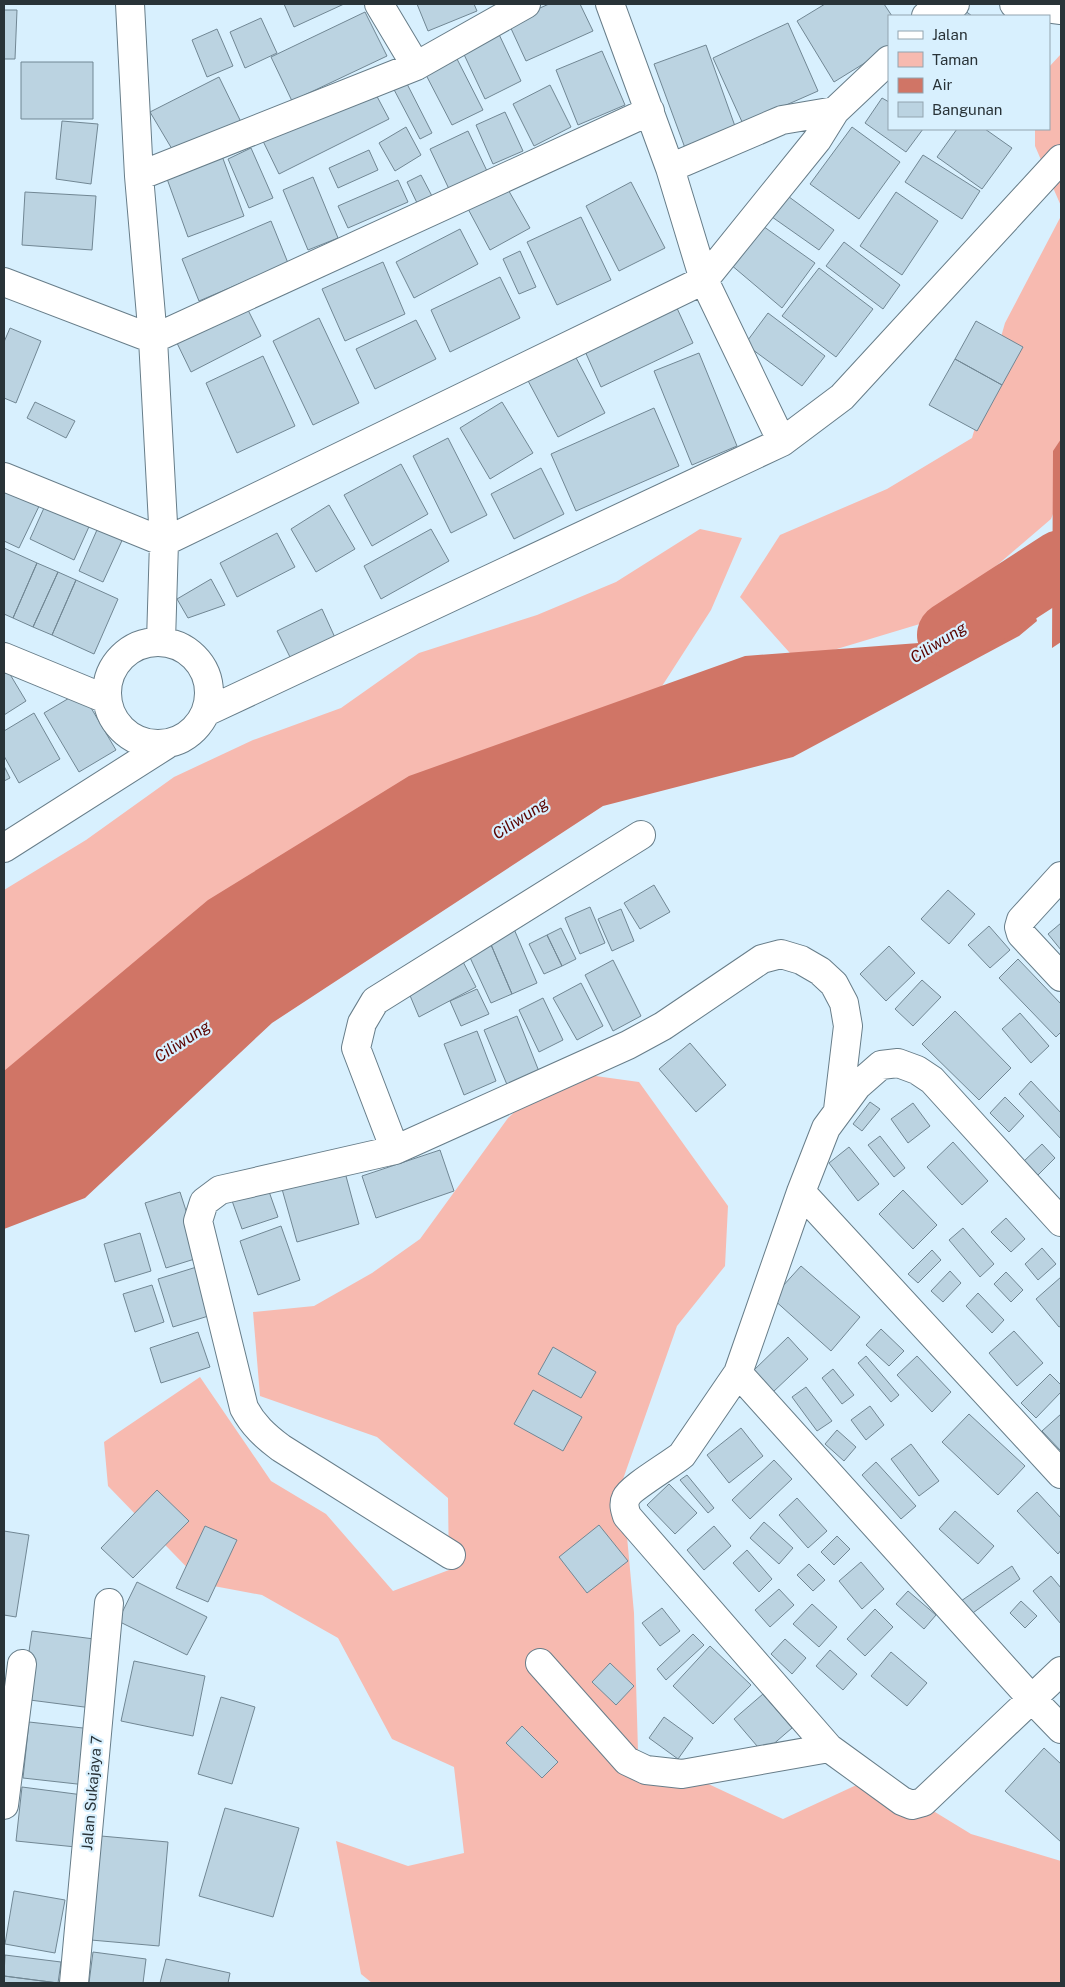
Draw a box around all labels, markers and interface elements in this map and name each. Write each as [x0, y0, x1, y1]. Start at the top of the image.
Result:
legend [888, 15, 1050, 130]
text: Jalan [932, 26, 968, 43]
text: Taman [932, 51, 978, 68]
text: Air [932, 76, 952, 93]
text: Bangunan [932, 101, 1003, 118]
water label: Ciliwung [907, 618, 970, 667]
water label: Ciliwung [489, 793, 552, 843]
water label: Ciliwung [151, 1016, 214, 1066]
street label: Jalan Sukajaya 7 [78, 1735, 105, 1851]

